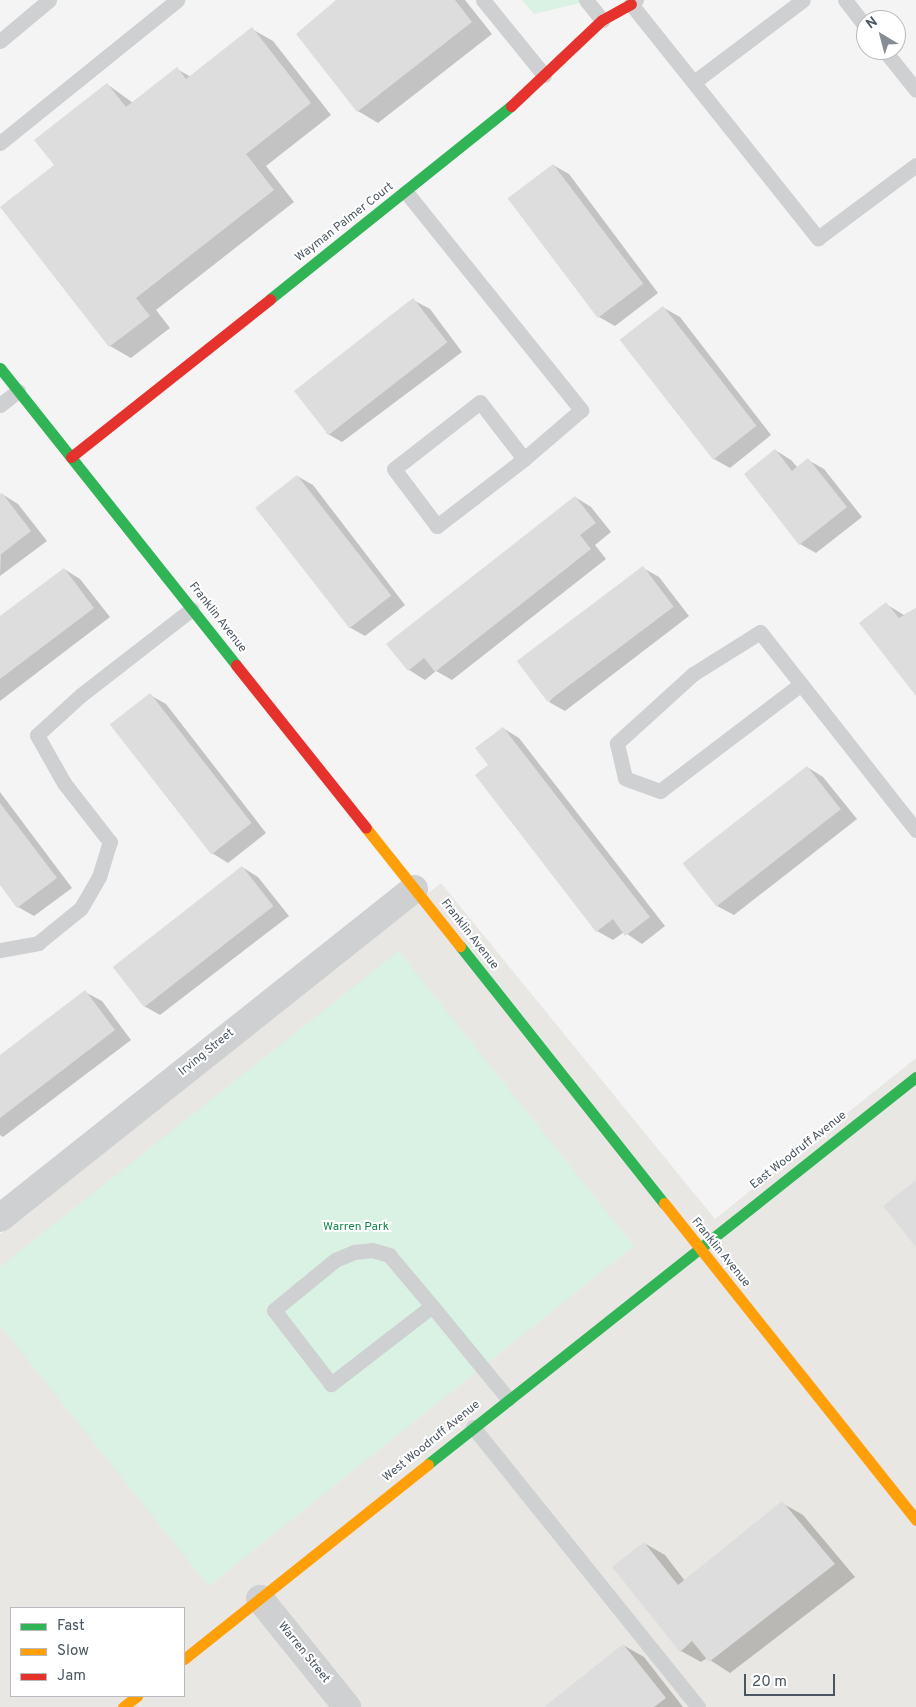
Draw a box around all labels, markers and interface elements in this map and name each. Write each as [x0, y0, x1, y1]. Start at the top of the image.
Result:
north arrow [856, 10, 906, 60]
text: N [863, 14, 881, 33]
street label: Wayman Palmer Court [293, 180, 397, 266]
street label: Franklin Avenue [185, 580, 249, 656]
street label: Franklin Avenue [437, 897, 501, 973]
street label: Irving Street [176, 1026, 238, 1080]
street label: East Woodruff Avenue [748, 1109, 850, 1193]
street label: Franklin Avenue [687, 1215, 753, 1291]
park label: Warren Park [323, 1221, 389, 1235]
street label: West Woodruff Avenue [380, 1398, 484, 1486]
legend [10, 1607, 185, 1697]
text: Fast [57, 1617, 85, 1636]
street label: Warren Street [274, 1620, 332, 1686]
text: Slow [57, 1642, 89, 1661]
scale bar [746, 1664, 837, 1696]
text: Jam [57, 1667, 86, 1686]
text: 20 m [752, 1673, 787, 1692]

